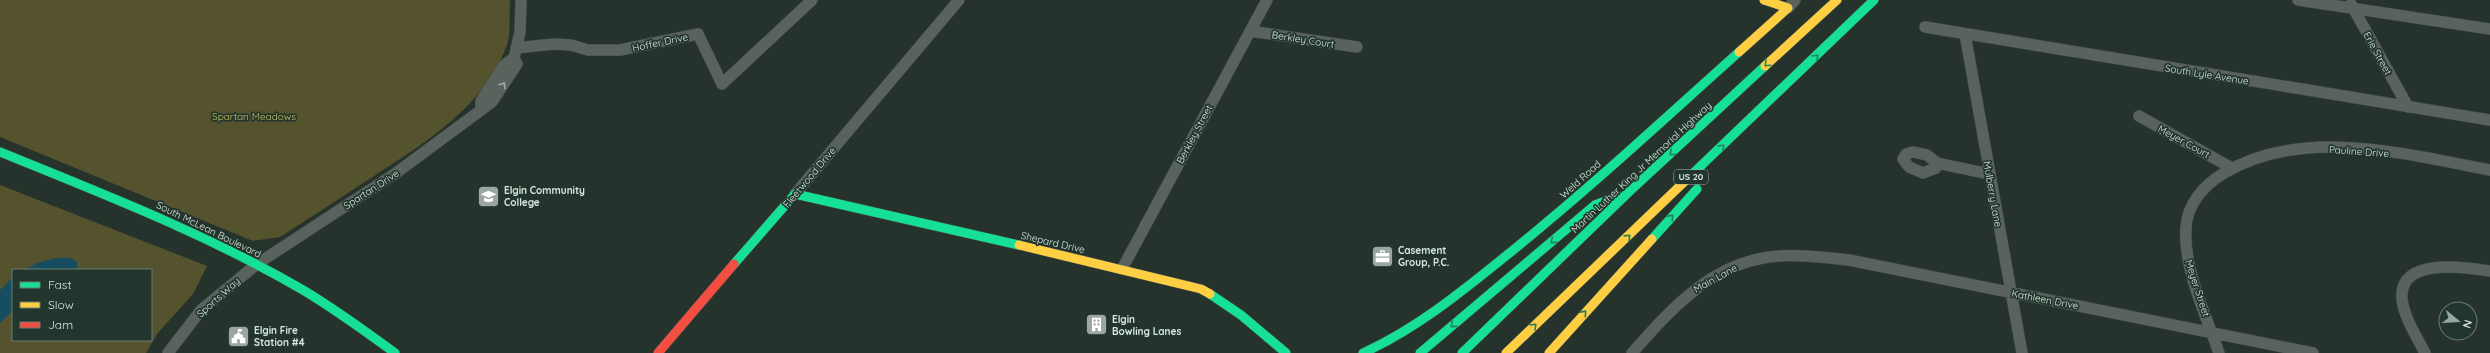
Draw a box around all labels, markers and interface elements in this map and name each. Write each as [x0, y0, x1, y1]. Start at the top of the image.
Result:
street label: Berkley Court [1271, 28, 1336, 51]
street label: Erie Street [2360, 29, 2395, 78]
street label: Hoffer Drive [631, 30, 690, 55]
one-way arrow [1811, 54, 1819, 62]
one-way arrow [1764, 60, 1772, 67]
street label: South Lyle Avenue [2164, 61, 2250, 88]
one-way arrow [498, 82, 505, 89]
street label: Martin Luther King Jr Memorial Highway [1568, 99, 1714, 236]
street label: Berkley Street [1173, 102, 1216, 166]
park label: Spartan Meadows [212, 110, 296, 123]
street label: Meyer Court [2156, 122, 2212, 161]
street label: Pauline Drive [2328, 143, 2390, 160]
street label: Fleetwood Drive [780, 144, 839, 210]
one-way arrow [1718, 145, 1725, 152]
one-way arrow [1669, 148, 1677, 155]
street label: Weld Road [1557, 157, 1604, 201]
street label: Mulberry Lane [1980, 160, 2005, 228]
street label: Spartan Drive [341, 166, 402, 212]
road number: US 20 [1674, 170, 1708, 184]
school or university icon: Elgin Community College [475, 183, 501, 209]
place label: Elgin Community College [504, 184, 585, 209]
street label: South McLean Boulevard [154, 198, 263, 261]
one-way arrow [1667, 214, 1674, 222]
street label: Shepard Drive [1019, 229, 1087, 256]
one-way arrow [1623, 234, 1631, 241]
one-way arrow [1550, 236, 1557, 243]
office icon: Casement Group, P.C. [1370, 243, 1396, 269]
place label: Casement Group, P.C. [1398, 244, 1449, 269]
street label: Meyer Street [2182, 258, 2213, 319]
street label: Main Lane [1691, 261, 1740, 296]
legend [12, 269, 152, 341]
street label: Sports Way [194, 275, 243, 320]
text: Fast [48, 277, 72, 292]
street label: Kathleen Drive [2010, 287, 2080, 312]
text: Slow [48, 297, 74, 312]
north arrow [2438, 301, 2478, 341]
one-way arrow [1579, 310, 1586, 318]
building icon: Elgin Bowling Lanes [1084, 312, 1110, 338]
place label: Elgin Bowling Lanes [1112, 313, 1181, 338]
text: Jam [48, 317, 73, 332]
text: N [2460, 318, 2475, 330]
one-way arrow [1451, 320, 1458, 327]
public building icon: Elgin Fire Station #4 [226, 323, 252, 349]
one-way arrow [1529, 323, 1537, 331]
place label: Elgin Fire Station #4 [254, 324, 305, 349]

